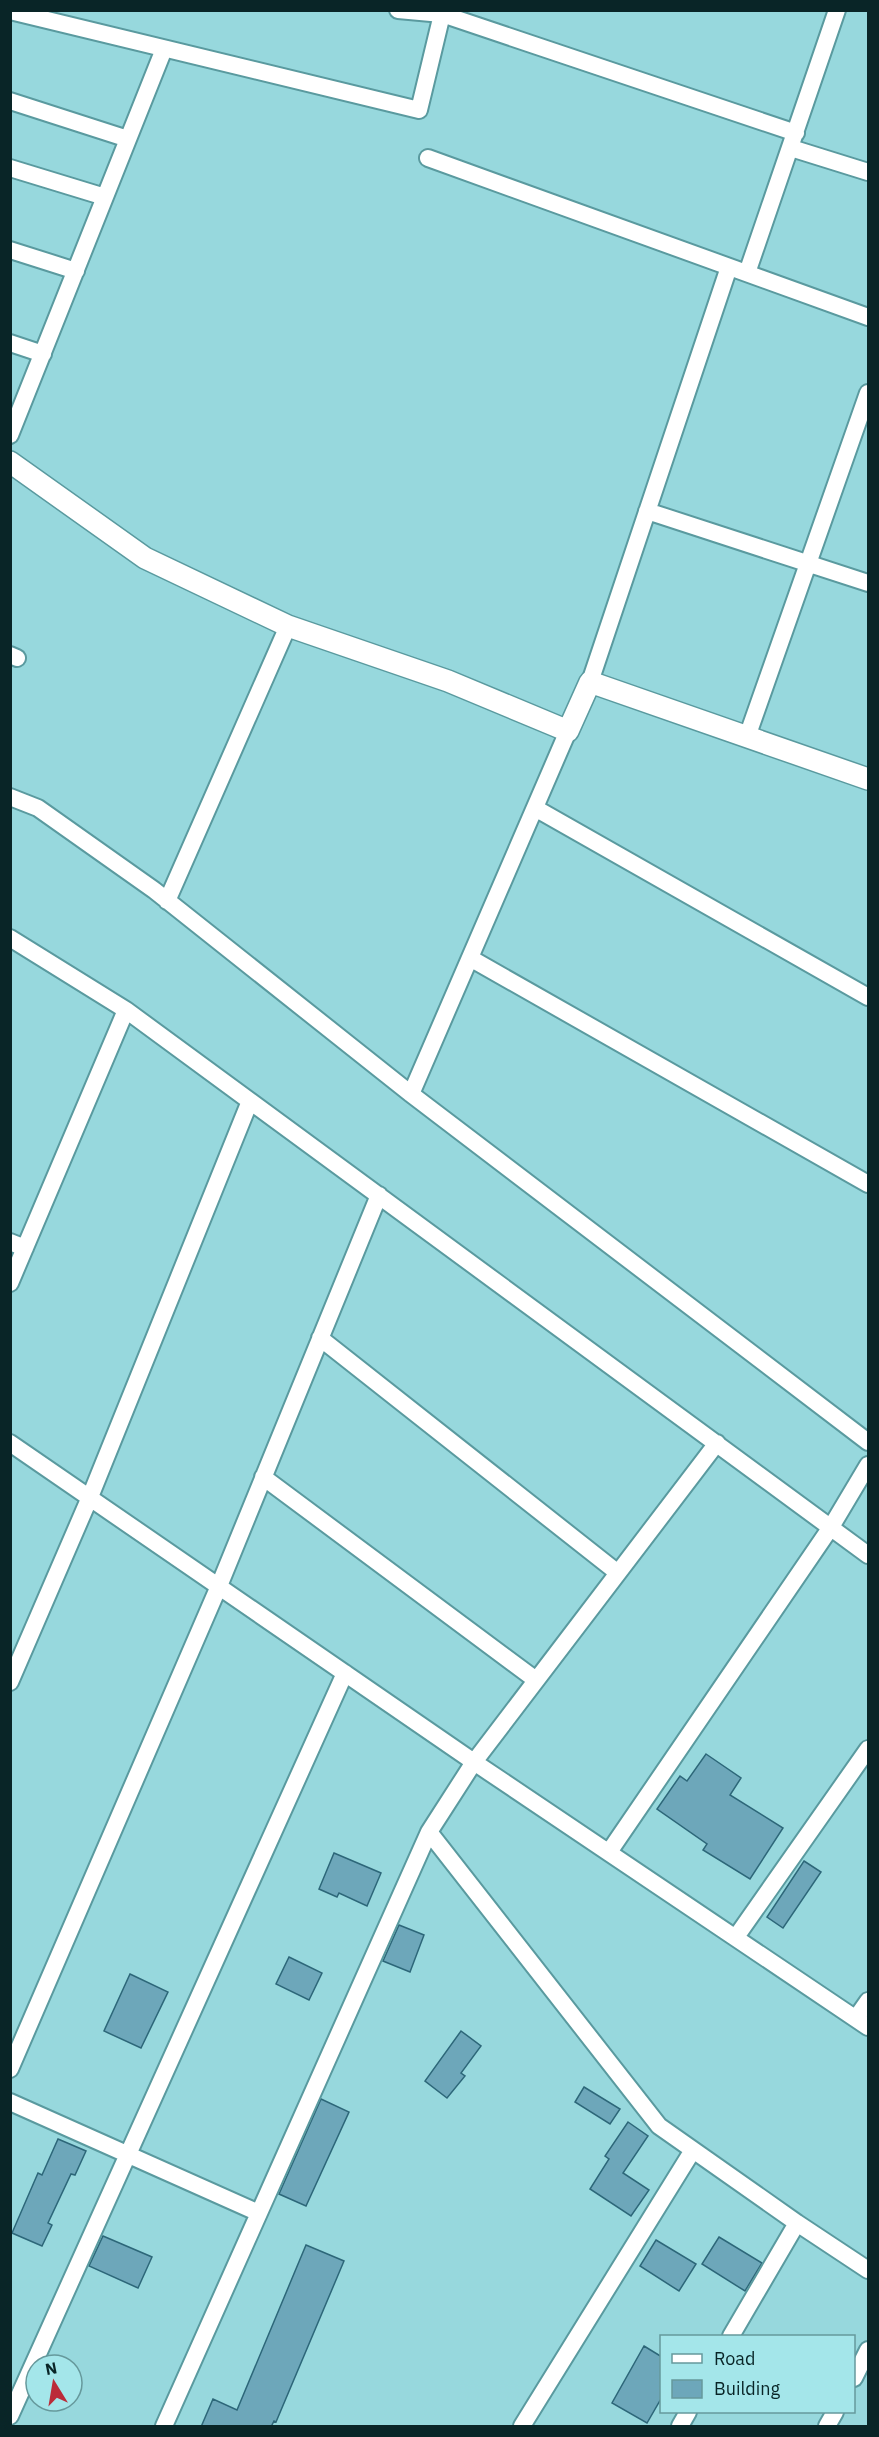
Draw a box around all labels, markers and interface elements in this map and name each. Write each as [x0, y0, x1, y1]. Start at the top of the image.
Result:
legend [660, 2335, 855, 2413]
text: Road [714, 2347, 755, 2370]
north arrow [24, 2353, 84, 2413]
text: N [44, 2357, 59, 2379]
text: Building [714, 2377, 781, 2400]

